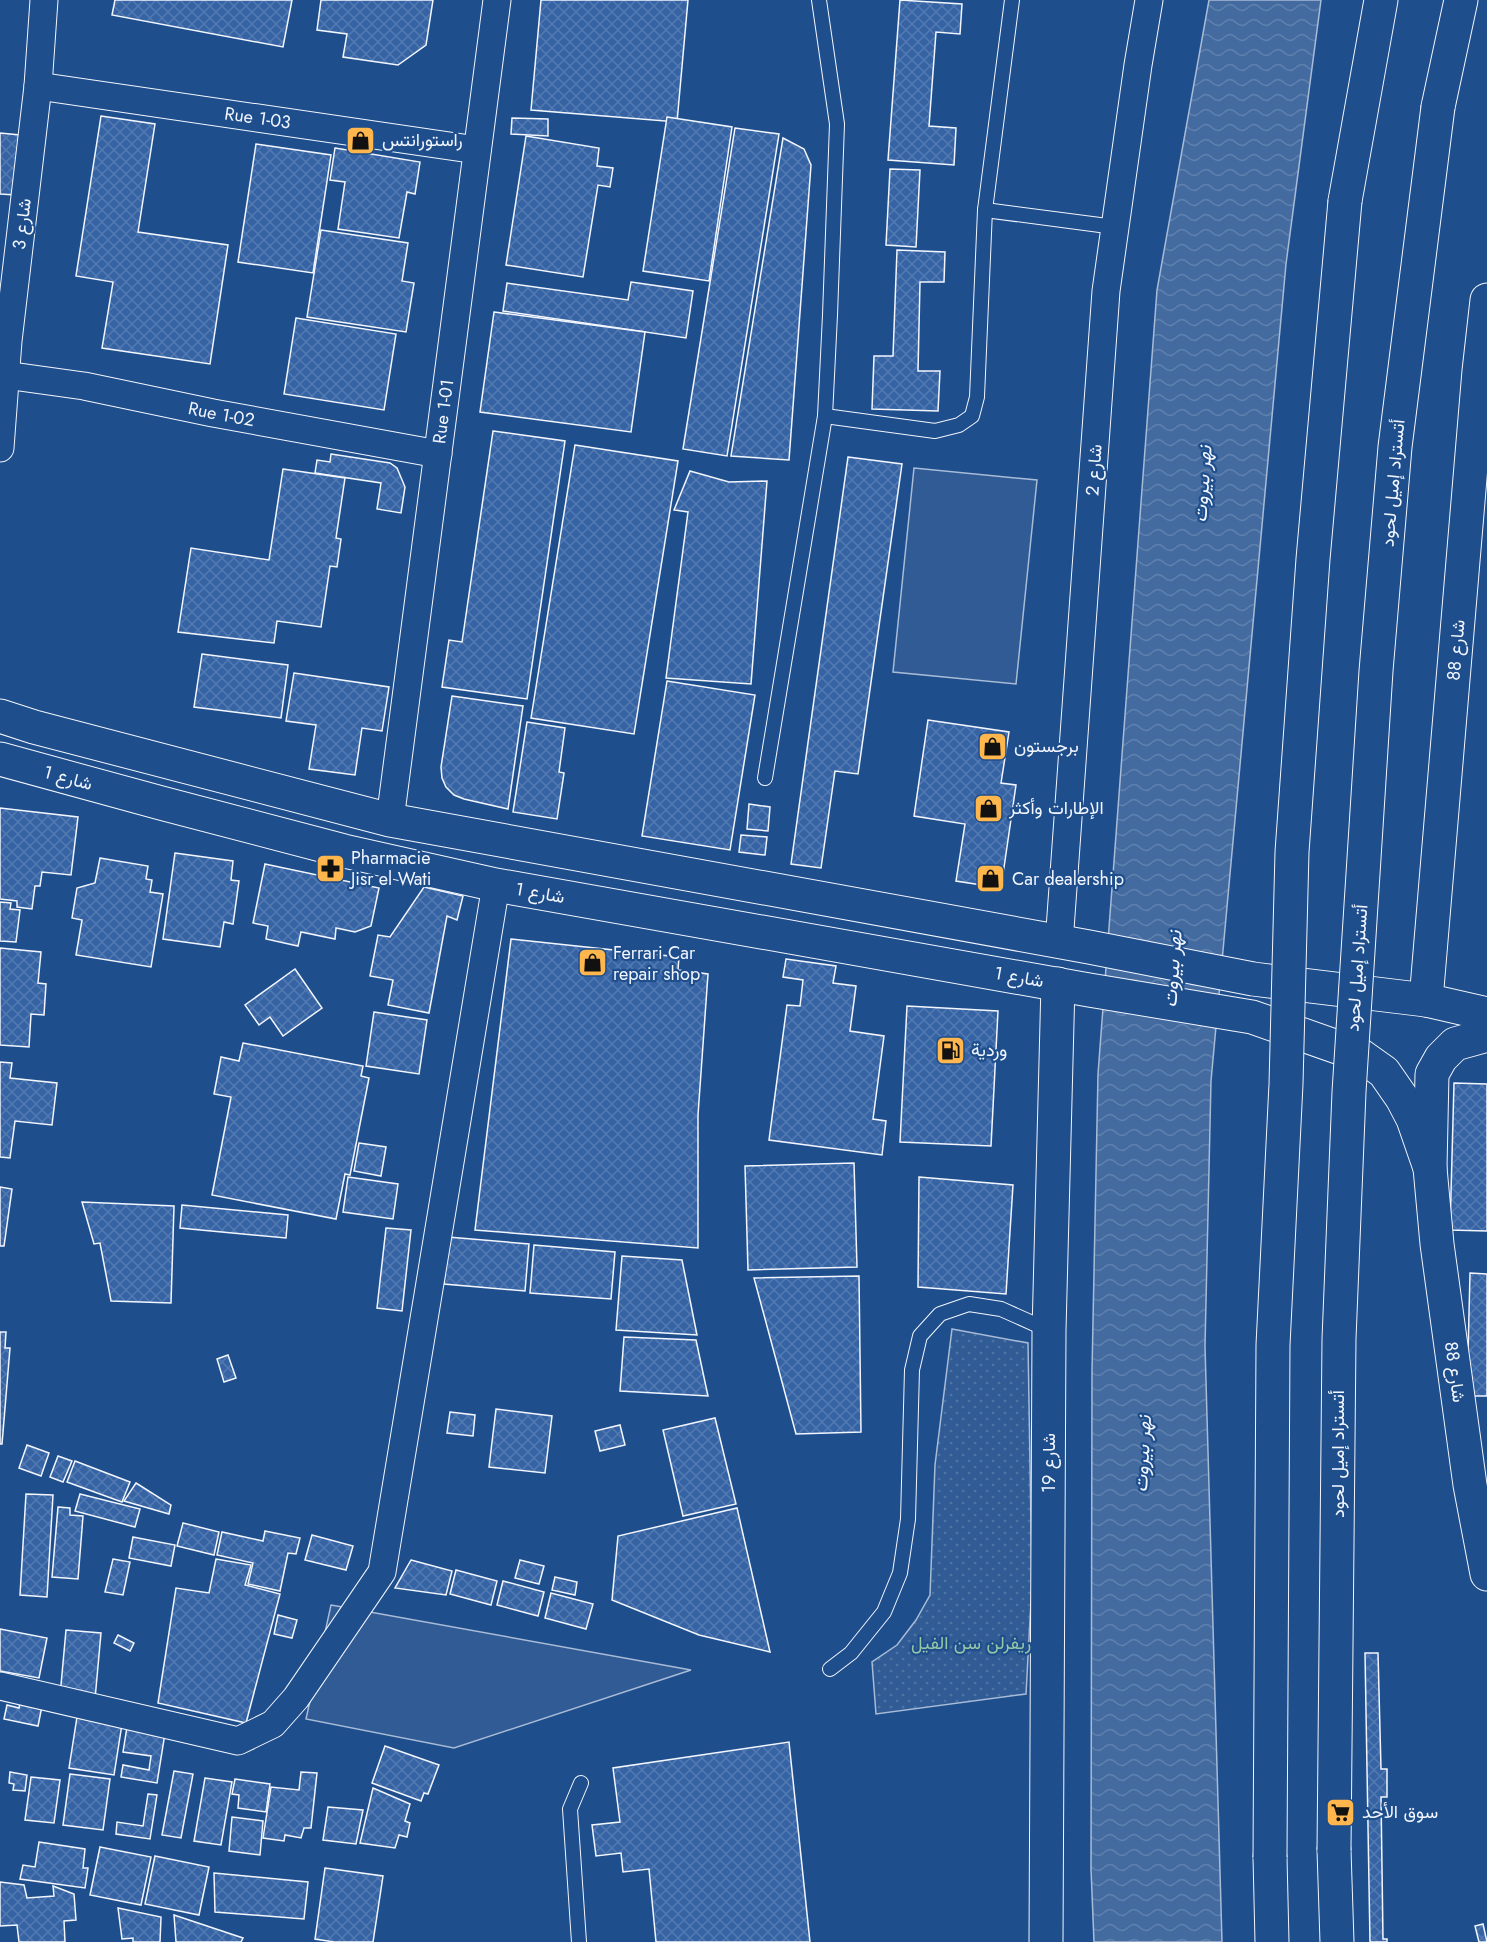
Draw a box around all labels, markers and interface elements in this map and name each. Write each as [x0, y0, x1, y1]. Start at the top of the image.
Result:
street label: Rue 1-03 [223, 100, 293, 136]
shop icon: راستورانتس [345, 124, 377, 156]
place label: راستورانتس [382, 127, 463, 153]
street label: شارع 3 [6, 197, 38, 251]
street label: Rue 1-01 [426, 378, 460, 445]
street label: Rue 1-02 [186, 395, 257, 433]
street label: أتستراد إميل لحود [1374, 418, 1412, 548]
street label: شارع 2 [1079, 443, 1109, 497]
water label: نهر بيروت [1185, 443, 1220, 523]
street label: شارع 88 [1440, 618, 1472, 682]
shop icon: برجستون [977, 730, 1009, 762]
place label: برجستون [1014, 733, 1079, 759]
street label: شارع 1 [41, 759, 95, 797]
shop icon: الإطارات وأكثر [972, 792, 1004, 824]
place label: الإطارات وأكثر [1008, 795, 1104, 821]
place label: Pharmacie Jisr el Wati [349, 845, 431, 892]
pharmacy icon: Pharmacie Jisr el Wati [314, 852, 346, 884]
shop icon: Car dealership [975, 863, 1007, 895]
place label: Car dealership [1012, 866, 1124, 892]
street label: شارع 1 [513, 876, 567, 910]
street label: أتستراد إميل لحود [1340, 903, 1374, 1033]
water label: نهر بيروت [1155, 928, 1190, 1008]
place label: Ferrari Car repair shop [613, 940, 700, 987]
shop icon: Ferrari Car repair shop [576, 947, 608, 979]
street label: شارع 1 [992, 960, 1046, 994]
fuel station icon: وردية [934, 1034, 966, 1066]
place label: وردية [971, 1037, 1007, 1063]
street label: شارع 88 [1438, 1340, 1472, 1404]
street label: أتستراد إميل لحود [1325, 1390, 1351, 1518]
water label: نهر بيروت [1126, 1414, 1159, 1493]
street label: شارع 19 [1036, 1433, 1062, 1493]
park label: ريفرلن سن الفيل [911, 1630, 1031, 1656]
supermarket icon: سوق الأحد [1325, 1796, 1357, 1828]
place label: سوق الأحد [1362, 1799, 1438, 1825]

